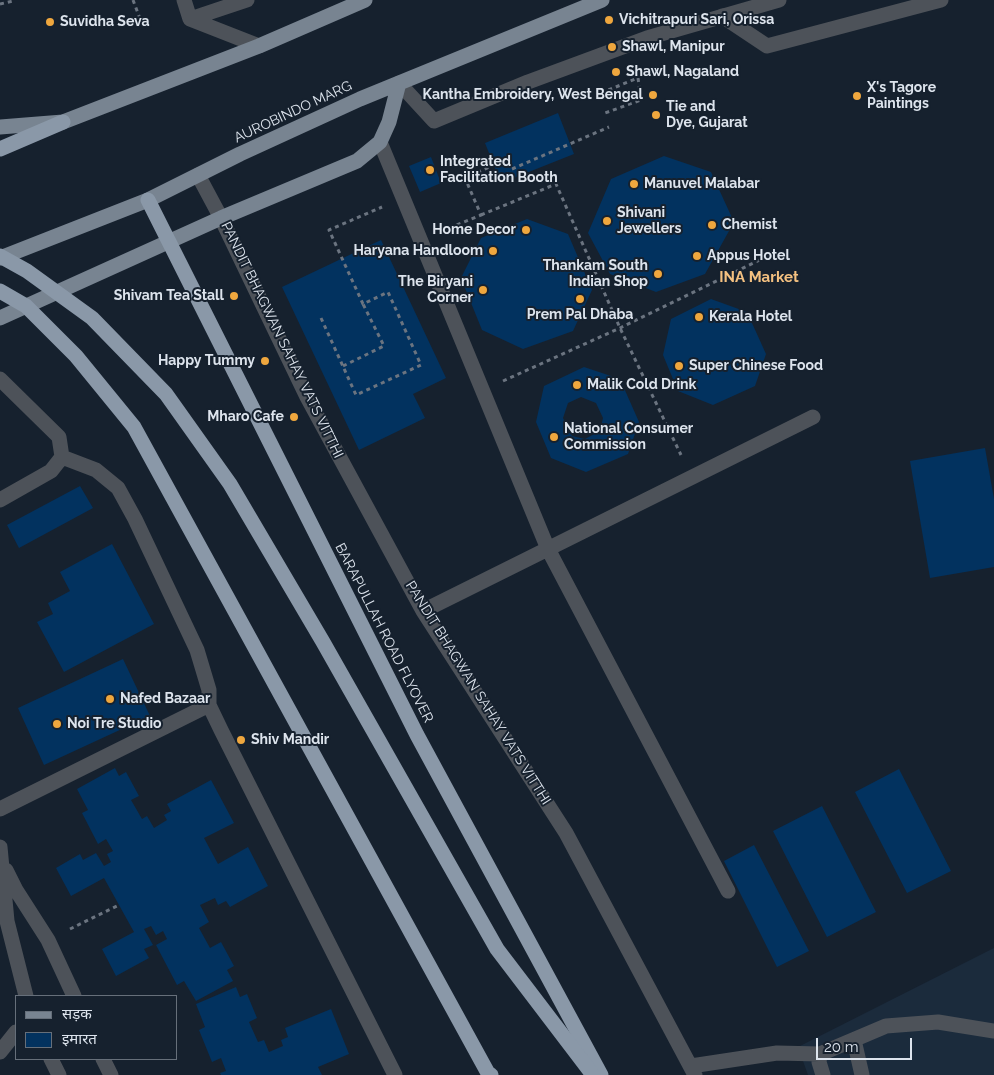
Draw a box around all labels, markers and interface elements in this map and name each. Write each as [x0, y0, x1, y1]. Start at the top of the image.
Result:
place label: Vichitrapuri Sari, Orissa [619, 12, 774, 28]
place label: Suvidha Seva [60, 14, 150, 30]
marker: Vichitrapuri Sari, Orissa [603, 14, 615, 26]
marker: Suvidha Seva [44, 16, 56, 28]
place label: Shawl, Manipur [622, 39, 725, 55]
marker: Shawl, Manipur [606, 41, 618, 53]
place label: Shawl, Nagaland [626, 64, 739, 80]
marker: Shawl, Nagaland [610, 66, 622, 78]
street label: AUROBINDO MARG [231, 77, 355, 147]
place label: X's Tagore Paintings [867, 80, 936, 112]
place label: Kantha Embroidery, West Bengal [423, 87, 643, 103]
marker: Kantha Embroidery, West Bengal [647, 89, 659, 101]
marker: X's Tagore Paintings [851, 90, 863, 102]
place label: Tie and Dye, Gujarat [666, 99, 748, 132]
marker: Tie and Dye, Gujarat [650, 109, 662, 121]
place label: Integrated Facilitation Booth [440, 154, 558, 186]
marker: Integrated Facilitation Booth [424, 164, 436, 176]
place label: Manuvel Malabar [644, 176, 760, 192]
marker: Manuvel Malabar [628, 178, 640, 190]
place label: Shivani Jewellers [617, 205, 681, 238]
marker: Shivani Jewellers [601, 215, 613, 227]
place label: Chemist [722, 217, 777, 233]
street label: PANDIT BHAGWAN SAHAY VATS VITTHI [217, 219, 347, 461]
marker: Chemist [706, 219, 718, 231]
place label: Home Decor [432, 222, 516, 238]
marker: Home Decor [520, 224, 532, 236]
place label: Haryana Handloom [353, 243, 483, 259]
marker: Haryana Handloom [487, 245, 499, 257]
place label: Appus Hotel [707, 248, 790, 264]
marker: Appus Hotel [691, 250, 703, 262]
place label: Thankam South Indian Shop [543, 258, 648, 290]
marker: Thankam South Indian Shop [652, 268, 664, 280]
district label: INA Market [719, 268, 799, 286]
place label: The Biryani Corner [398, 274, 473, 306]
marker: The Biryani Corner [477, 284, 489, 296]
place label: Shivam Tea Stall [114, 288, 224, 304]
marker: Shivam Tea Stall [228, 290, 240, 302]
marker: Prem Pal Dhaba [574, 293, 586, 305]
place label: Prem Pal Dhaba [527, 307, 633, 323]
place label: Kerala Hotel [709, 309, 792, 325]
marker: Kerala Hotel [693, 311, 705, 323]
place label: Happy Tummy [158, 353, 255, 369]
marker: Happy Tummy [259, 355, 271, 367]
place label: Super Chinese Food [689, 358, 823, 374]
marker: Super Chinese Food [673, 360, 685, 372]
place label: Malik Cold Drink [587, 377, 696, 393]
marker: Malik Cold Drink [571, 379, 583, 391]
place label: Mharo Cafe [207, 409, 284, 425]
marker: Mharo Cafe [288, 411, 300, 423]
place label: National Consumer Commission [564, 421, 693, 454]
marker: National Consumer Commission [548, 431, 560, 443]
street label: BARAPULLAH ROAD FLYOVER [331, 541, 437, 725]
street label: PANDIT BHAGWAN SAHAY VATS VITTHI [402, 578, 554, 808]
place label: Nafed Bazaar [120, 691, 210, 707]
marker: Nafed Bazaar [104, 693, 116, 705]
place label: Noi Tre Studio [67, 716, 162, 732]
marker: Noi Tre Studio [51, 718, 63, 730]
place label: Shiv Mandir [251, 732, 329, 748]
marker: Shiv Mandir [235, 734, 247, 746]
legend [15, 995, 178, 1060]
text: सड़क [62, 1005, 92, 1023]
scale bar [819, 1028, 915, 1060]
text: इमारत [62, 1030, 97, 1048]
text: 20 m [824, 1038, 859, 1056]

